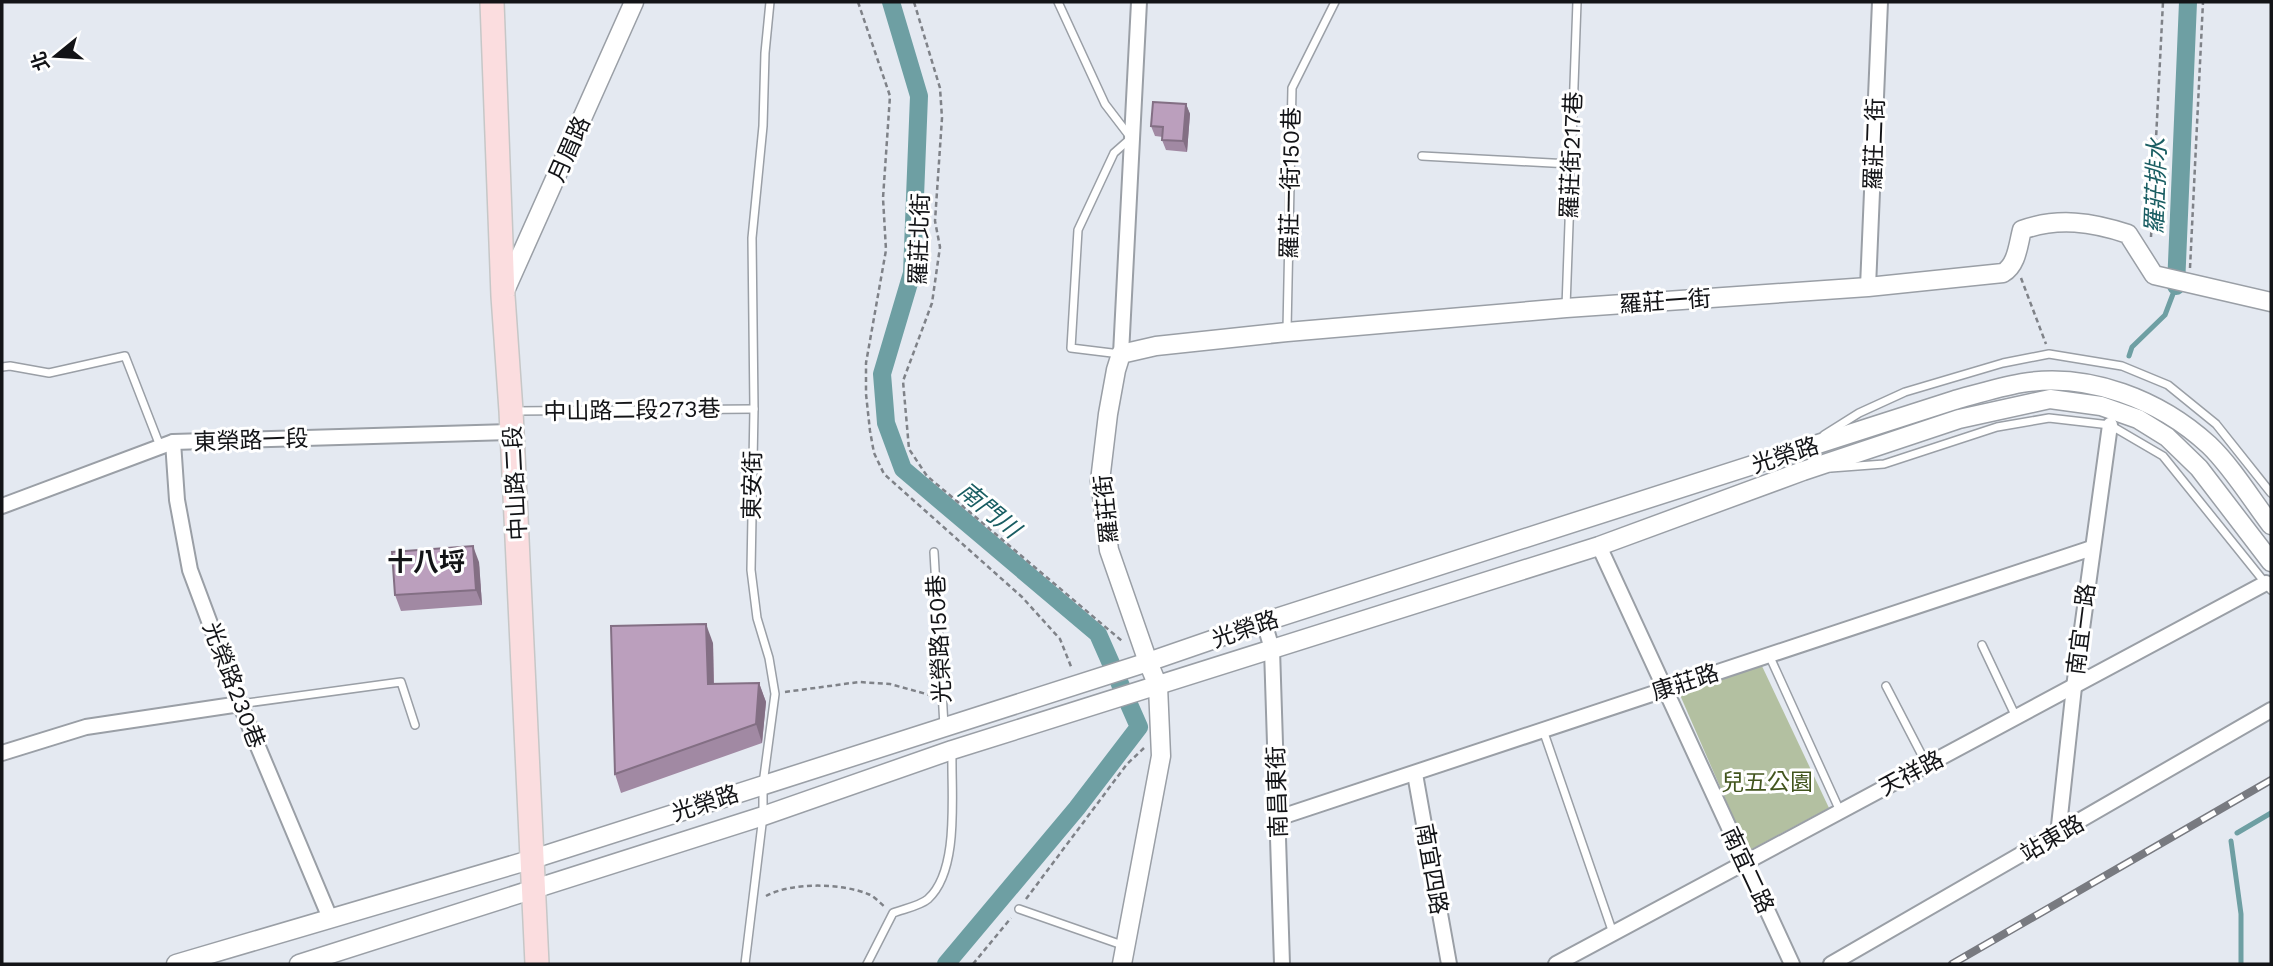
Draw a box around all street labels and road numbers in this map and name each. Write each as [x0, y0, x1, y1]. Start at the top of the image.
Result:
street label: 羅莊街217巷 [1556, 91, 1587, 219]
street label: 羅莊二街 [1859, 98, 1890, 190]
street label: 羅莊一街150巷 [1276, 107, 1305, 259]
street label: 月眉路 [543, 112, 596, 186]
street label: 羅莊北街 [904, 193, 935, 285]
street label: 羅莊一街 [1618, 285, 1712, 318]
street label: 中山路二段273巷 [543, 395, 721, 426]
street label: 東榮路一段 [193, 425, 309, 456]
street label: 中山路二段 [499, 425, 532, 541]
street label: 光榮路 [1748, 432, 1822, 479]
street label: 東安街 [738, 450, 767, 520]
street label: 羅莊街 [1089, 473, 1124, 545]
street label: 光榮路150巷 [923, 574, 956, 704]
street label: 南宜一路 [2062, 582, 2101, 676]
street label: 光榮路 [1208, 605, 1282, 653]
street label: 光榮路230巷 [197, 618, 270, 752]
street label: 康莊路 [1648, 659, 1722, 706]
street label: 天祥路 [1874, 745, 1948, 802]
street label: 南昌東街 [1262, 746, 1293, 838]
street label: 光榮路 [668, 780, 742, 827]
street label: 站東路 [2016, 809, 2089, 867]
street label: 南宜四路 [1410, 821, 1453, 917]
street label: 南宜二路 [1716, 823, 1779, 918]

